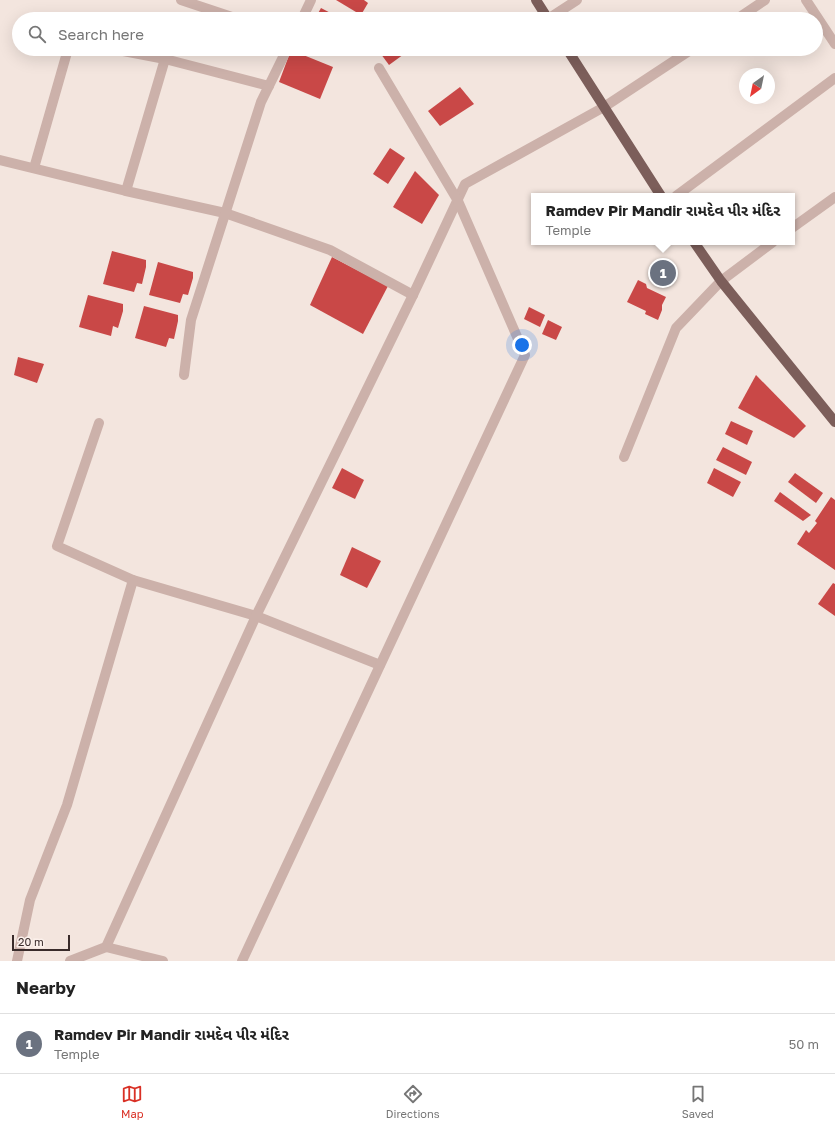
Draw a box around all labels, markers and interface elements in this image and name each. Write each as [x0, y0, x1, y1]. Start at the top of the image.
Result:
search box [12, 12, 823, 56]
icon: search [26, 23, 48, 45]
text: Search here [58, 25, 144, 43]
north arrow [739, 68, 775, 104]
popup [531, 193, 795, 245]
text: Ramdev Pir Mandir રામદેવ પીર મંદિર [546, 201, 780, 219]
text: Temple [546, 222, 591, 238]
pin: 1 [650, 258, 676, 288]
your location [512, 335, 532, 355]
scale bar [12, 933, 70, 952]
text: 20 m [18, 935, 44, 948]
text: Nearby [16, 977, 76, 998]
text: Ramdev Pir Mandir રામદેવ પીર મંદિર [54, 1025, 289, 1043]
text: 1 [26, 1036, 32, 1052]
text: 50 m [789, 1036, 819, 1052]
text: Temple [54, 1046, 100, 1062]
tab: Map [121, 1083, 144, 1120]
tab: Directions [386, 1083, 440, 1120]
tab: Saved [682, 1083, 714, 1120]

